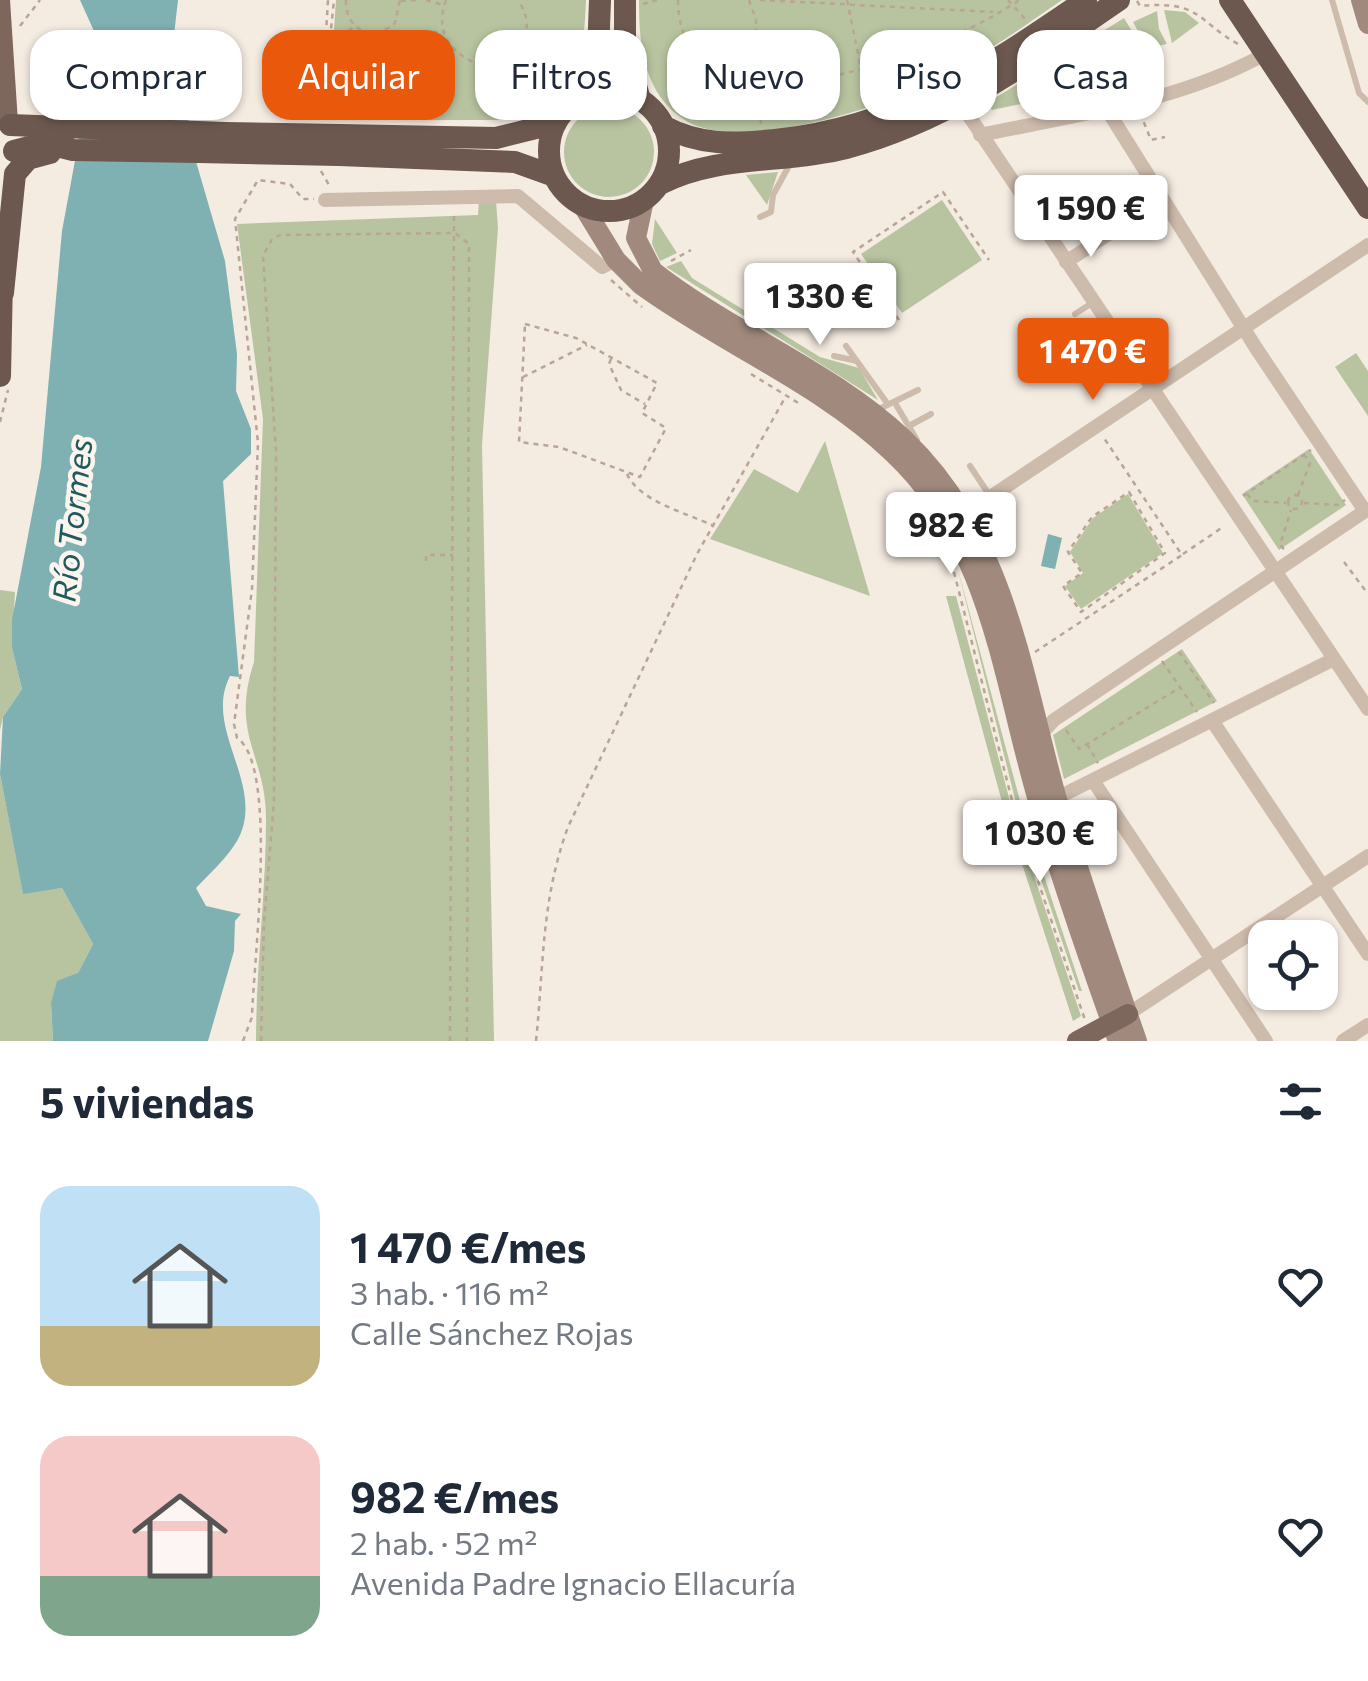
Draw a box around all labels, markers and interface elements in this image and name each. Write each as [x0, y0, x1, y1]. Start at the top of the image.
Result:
chip: Comprar [30, 30, 242, 120]
chip: Alquilar [262, 30, 455, 120]
chip: Filtros [475, 30, 647, 120]
chip: Nuevo [667, 30, 840, 120]
chip: Piso [860, 30, 997, 120]
chip: Casa [1017, 30, 1164, 120]
pin: 1 590 € [999, 175, 1183, 260]
text: 1 590 € [1037, 187, 1145, 227]
pin: 1 330 € [728, 263, 912, 348]
text: 1 330 € [766, 275, 874, 315]
pin: 1 470 € [1001, 318, 1185, 403]
text: 1 470 € [1040, 330, 1146, 370]
water label: Río Tormes [43, 436, 99, 604]
pin: 982 € [881, 492, 1021, 577]
text: 982 € [908, 504, 994, 544]
pin: 1 030 € [948, 800, 1132, 885]
text: 1 030 € [985, 812, 1095, 852]
map controls [1248, 920, 1338, 1010]
button: locate [1248, 920, 1338, 1010]
icon: filters [1273, 1074, 1328, 1129]
text: 5 viviendas [40, 1075, 254, 1127]
text: 1 470 €/mes [350, 1220, 586, 1272]
icon: home [120, 1226, 240, 1346]
icon: heart [1273, 1259, 1328, 1314]
text: 3 hab. · 116 m² [350, 1272, 549, 1312]
text: Calle Sánchez Rojas [350, 1312, 634, 1352]
text: 982 €/mes [350, 1470, 559, 1522]
icon: home [120, 1476, 240, 1596]
icon: heart [1273, 1509, 1328, 1564]
text: 2 hab. · 52 m² [350, 1522, 538, 1562]
text: Avenida Padre Ignacio Ellacuría [350, 1562, 796, 1602]

